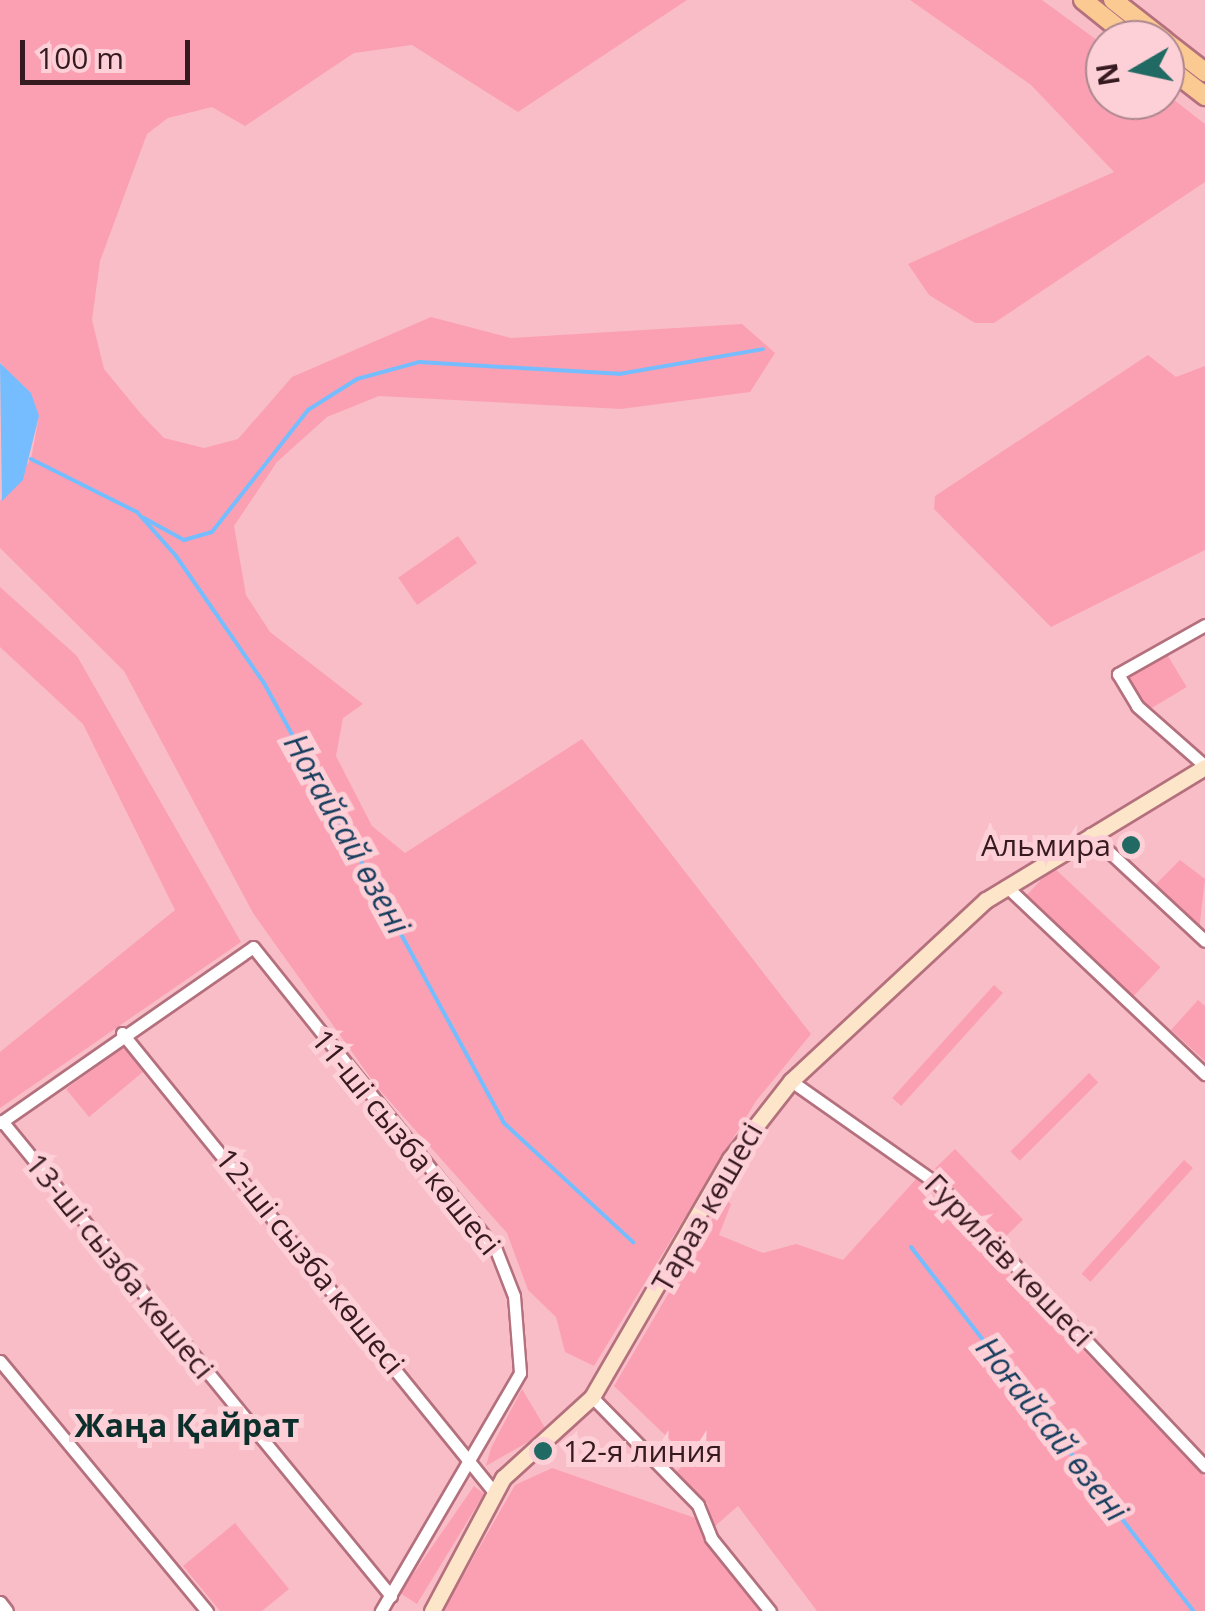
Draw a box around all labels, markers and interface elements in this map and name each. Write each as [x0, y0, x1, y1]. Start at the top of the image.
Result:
scale bar [25, 20, 195, 82]
north arrow [1085, 20, 1185, 120]
text: 100 m [37, 37, 124, 78]
text: N [1087, 60, 1128, 89]
water label: Ноғайсай өзені [276, 727, 418, 941]
place label: Альмира [981, 827, 1111, 863]
marker: Альмира [1120, 834, 1142, 856]
street label: 11-ші сызба көшесі [304, 1022, 508, 1262]
street label: Тараз көшесі [644, 1116, 770, 1298]
street label: 12-ші сызба көшесі [208, 1141, 412, 1381]
street label: 13-ші сызба көшесі [18, 1146, 222, 1386]
street label: Гурилёв көшесі [918, 1166, 1100, 1354]
water label: Ноғайсай өзені [968, 1329, 1136, 1529]
district label: Жаңа Қайрат [75, 1406, 299, 1444]
place label: 12-я линия [563, 1433, 722, 1469]
marker: 12-я линия [532, 1440, 554, 1462]

